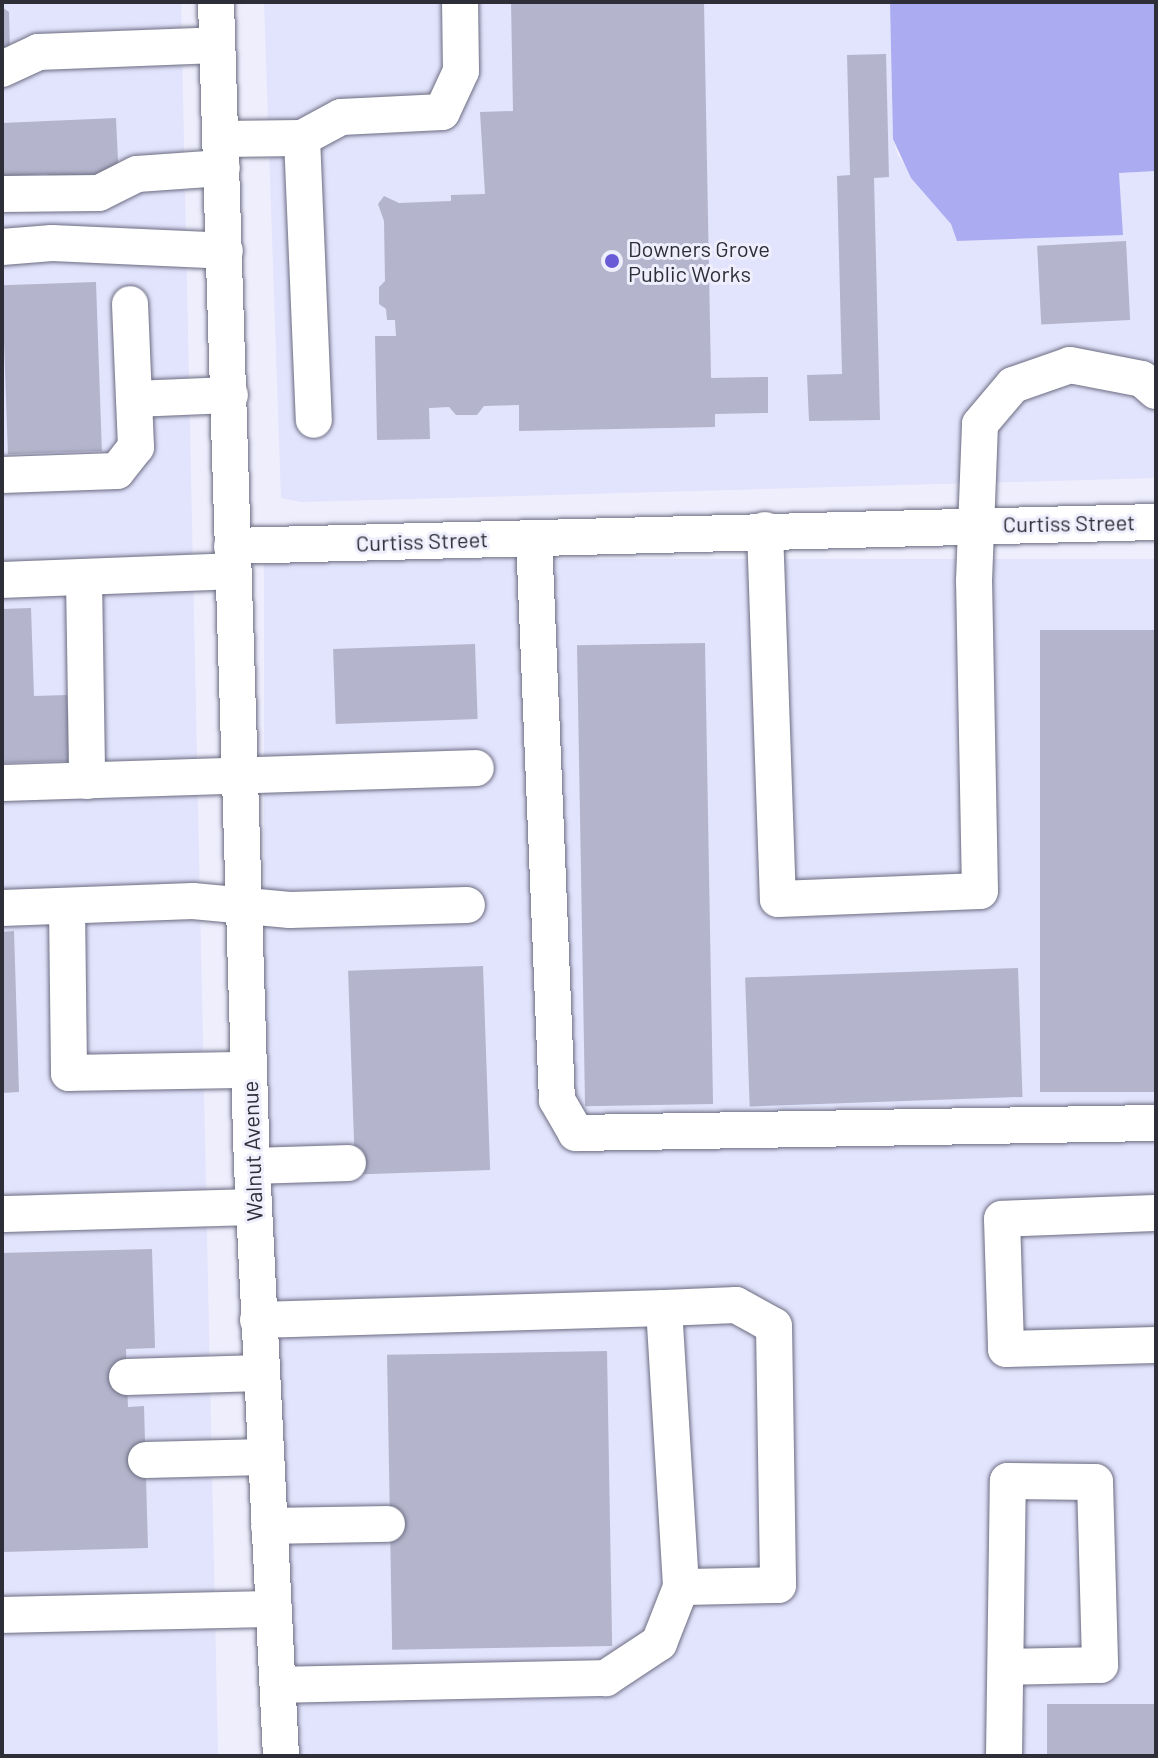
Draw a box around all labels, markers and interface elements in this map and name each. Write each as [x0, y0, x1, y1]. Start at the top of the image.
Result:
place label: Downers Grove Public Works [628, 235, 770, 286]
marker: Downers Grove Public Works [603, 252, 621, 270]
street label: Curtiss Street [1003, 509, 1135, 537]
street label: Curtiss Street [355, 525, 489, 557]
street label: Walnut Avenue [236, 1080, 268, 1222]

